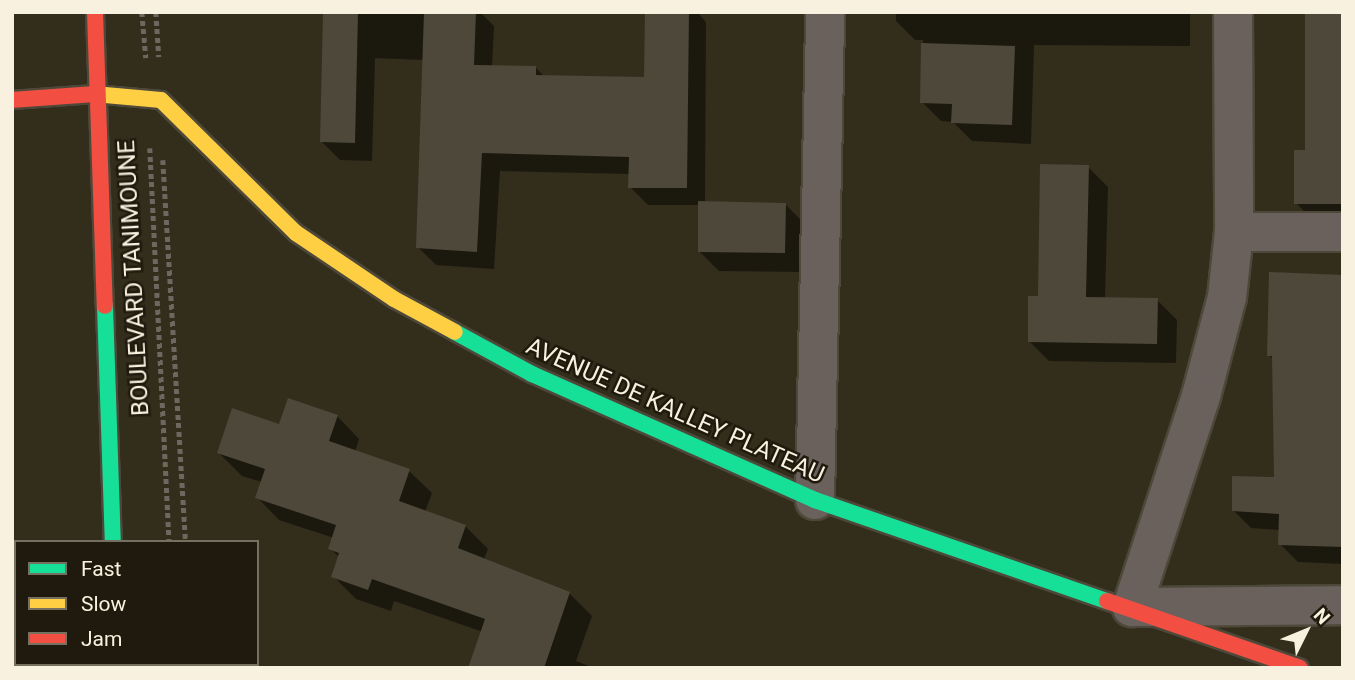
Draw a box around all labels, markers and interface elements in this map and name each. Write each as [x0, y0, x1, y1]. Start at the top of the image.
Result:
street label: BOULEVARD TANIMOUNE [112, 139, 156, 417]
street label: AVENUE DE KALLEY PLATEAU [522, 332, 828, 490]
legend [14, 540, 259, 666]
text: Fast [81, 557, 121, 581]
text: Slow [81, 592, 126, 616]
north arrow [1271, 596, 1341, 666]
text: N [1309, 604, 1335, 629]
text: Jam [81, 627, 122, 651]

